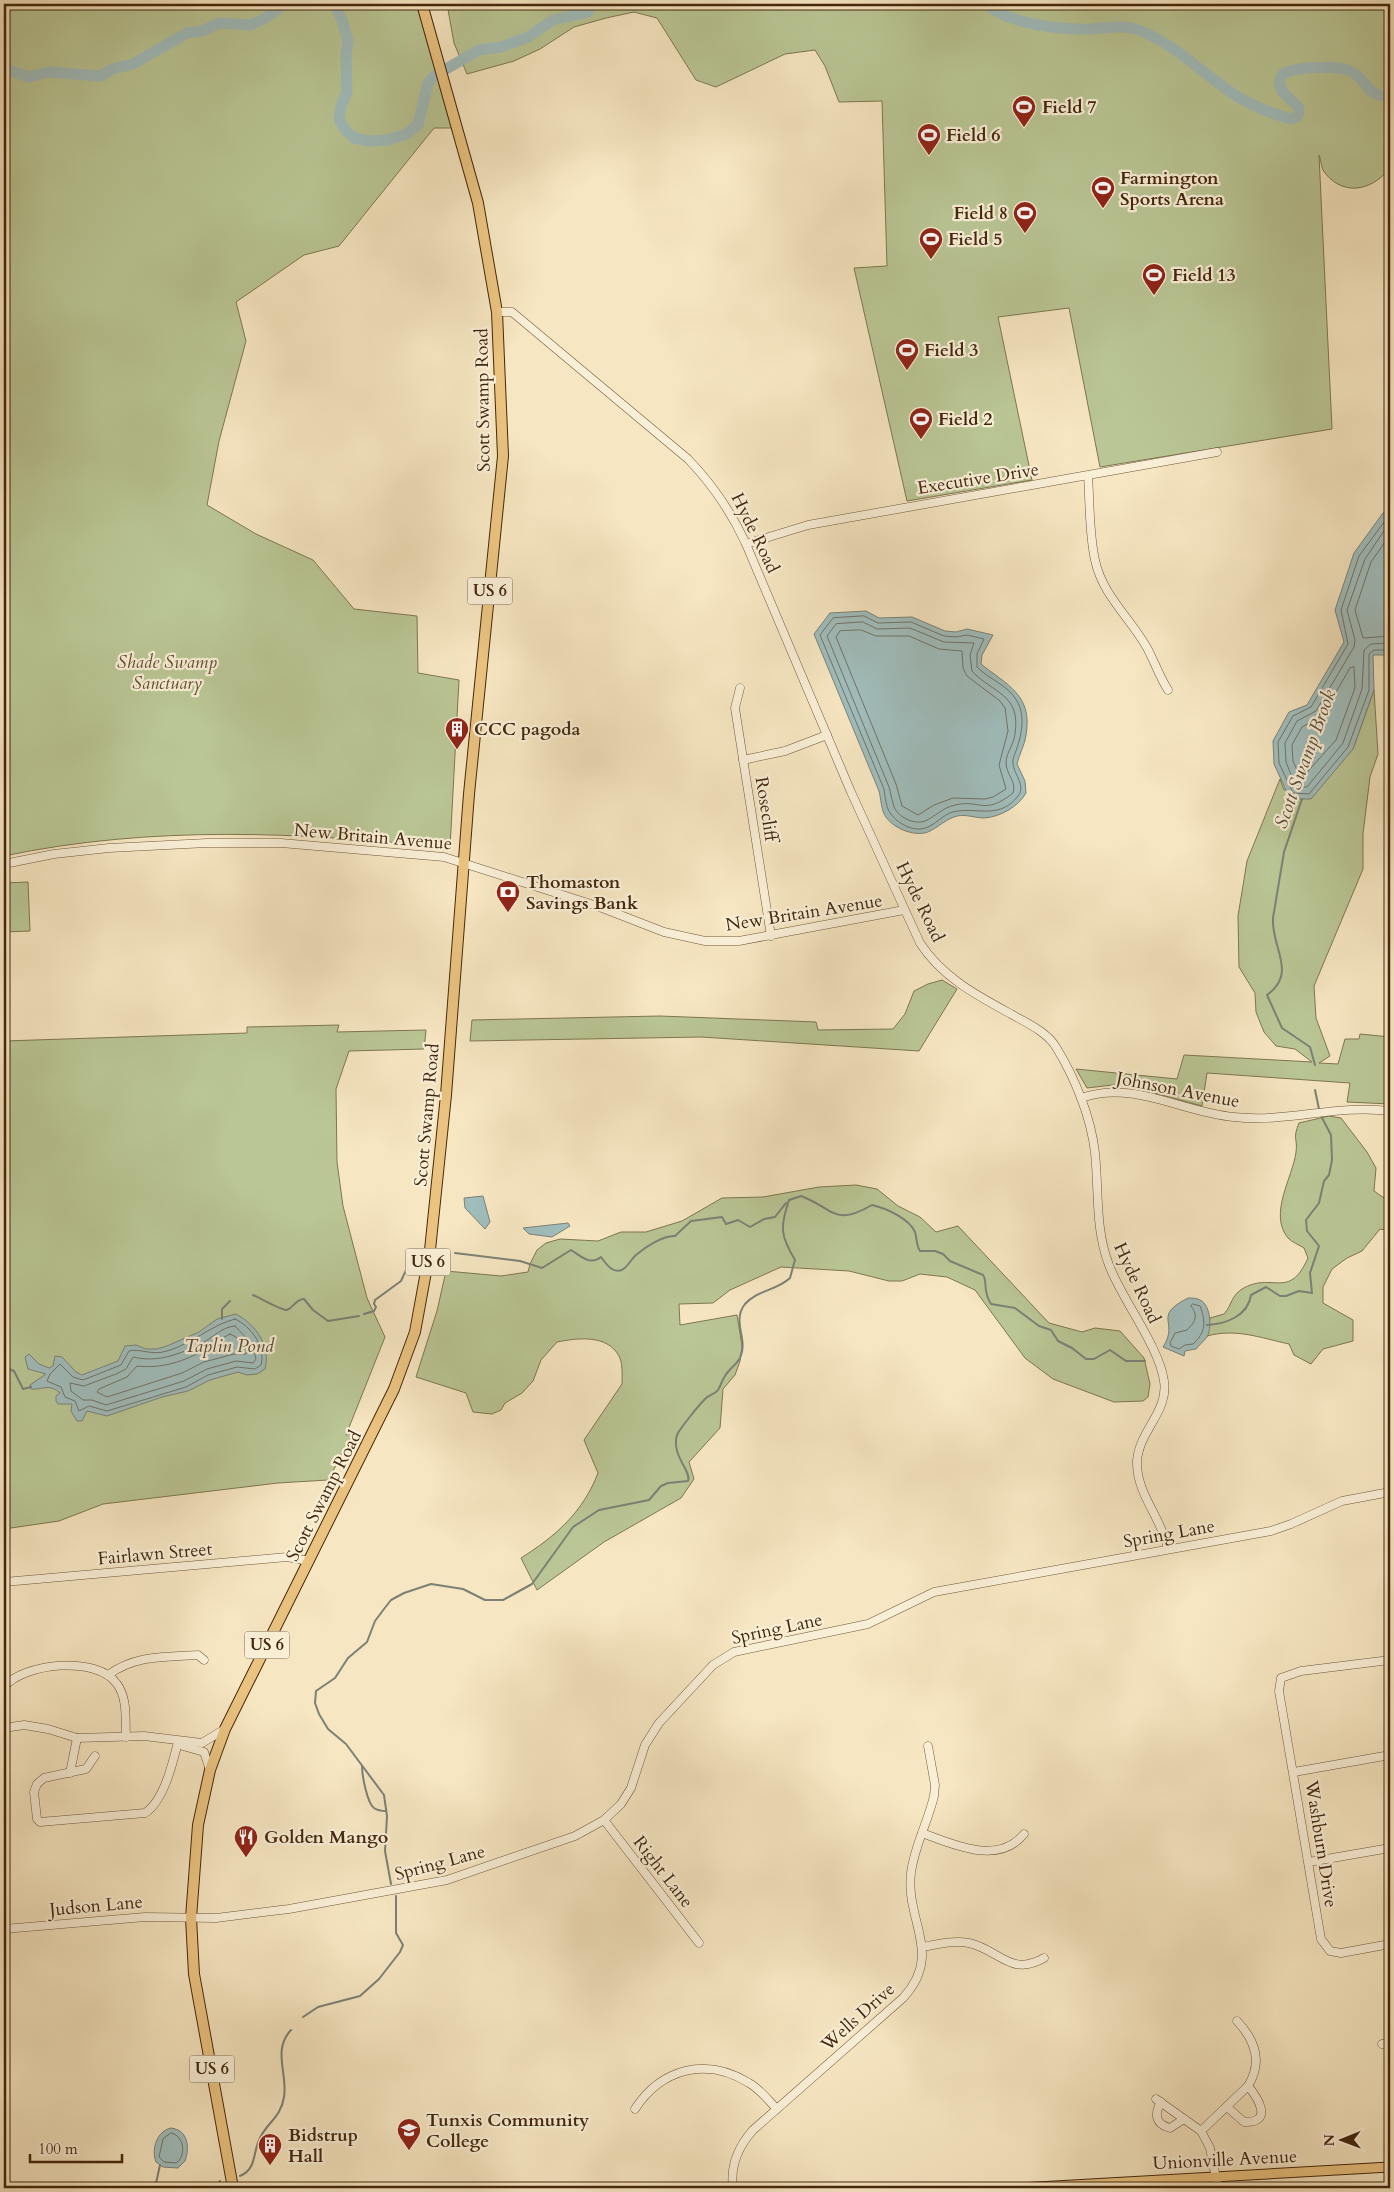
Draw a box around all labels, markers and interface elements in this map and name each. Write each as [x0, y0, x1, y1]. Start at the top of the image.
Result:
sports icon: Field 7 [1011, 94, 1037, 128]
place label: Field 7 [1042, 95, 1096, 120]
sports icon: Field 6 [916, 122, 942, 156]
place label: Field 6 [946, 123, 1000, 148]
place label: Farmington Sports Arena [1120, 166, 1224, 212]
sports icon: Farmington Sports Arena [1090, 175, 1116, 209]
sports icon: Field 8 [1012, 200, 1038, 234]
place label: Field 8 [954, 201, 1008, 226]
sports icon: Field 5 [918, 226, 944, 260]
place label: Field 5 [948, 227, 1002, 252]
sports icon: Field 13 [1141, 262, 1167, 296]
place label: Field 13 [1172, 263, 1236, 288]
street label: Scott Swamp Road [469, 328, 497, 472]
sports icon: Field 3 [894, 337, 920, 371]
place label: Field 3 [924, 338, 978, 363]
sports icon: Field 2 [908, 406, 934, 440]
place label: Field 2 [938, 407, 992, 432]
street label: Executive Drive [915, 457, 1041, 501]
street label: Hyde Road [725, 489, 785, 578]
road number: US 6 [468, 578, 512, 604]
park label: Shade Swamp Sanctuary [117, 650, 217, 696]
water label: Scott Swamp Brook [1268, 685, 1342, 832]
building icon: CCC pagoda [444, 716, 470, 750]
place label: CCC pagoda [474, 717, 580, 742]
street label: Rosecliff [749, 775, 784, 846]
street label: New Britain Avenue [293, 818, 453, 856]
street label: Hyde Road [890, 858, 950, 947]
place label: Thomaston Savings Bank [526, 870, 639, 916]
bank icon: Thomaston Savings Bank [495, 879, 521, 913]
street label: New Britain Avenue [724, 888, 884, 938]
street label: Scott Swamp Road [408, 1042, 446, 1188]
street label: Johnson Avenue [1111, 1065, 1242, 1114]
street label: Hyde Road [1107, 1238, 1167, 1328]
road number: US 6 [406, 1248, 450, 1276]
water label: Taplin Pond [184, 1333, 275, 1359]
street label: Scott Swamp Road [280, 1426, 368, 1566]
street label: Spring Lane [1121, 1514, 1217, 1554]
street label: Fairlawn Street [97, 1537, 214, 1571]
street label: Spring Lane [729, 1607, 825, 1651]
road number: US 6 [244, 1632, 290, 1658]
street label: Washburn Drive [1298, 1778, 1343, 1909]
restaurant icon: Golden Mango [233, 1824, 259, 1858]
place label: Golden Mango [264, 1825, 388, 1850]
street label: Right Lane [627, 1831, 699, 1913]
street label: Spring Lane [392, 1839, 488, 1887]
street label: Judson Lane [45, 1889, 144, 1923]
street label: Wells Drive [815, 1977, 900, 2058]
road number: US 6 [190, 2056, 234, 2082]
place label: Tunxis Community College [426, 2108, 590, 2154]
north arrow [1316, 2114, 1366, 2164]
school or university icon: Tunxis Community College [396, 2117, 422, 2151]
place label: Bidstrup Hall [288, 2123, 358, 2169]
scale bar [30, 2132, 122, 2164]
building icon: Bidstrup Hall [257, 2132, 283, 2166]
text: N [1320, 2134, 1339, 2146]
text: 100 m [38, 2139, 78, 2159]
street label: Unionville Avenue [1152, 2144, 1298, 2176]

